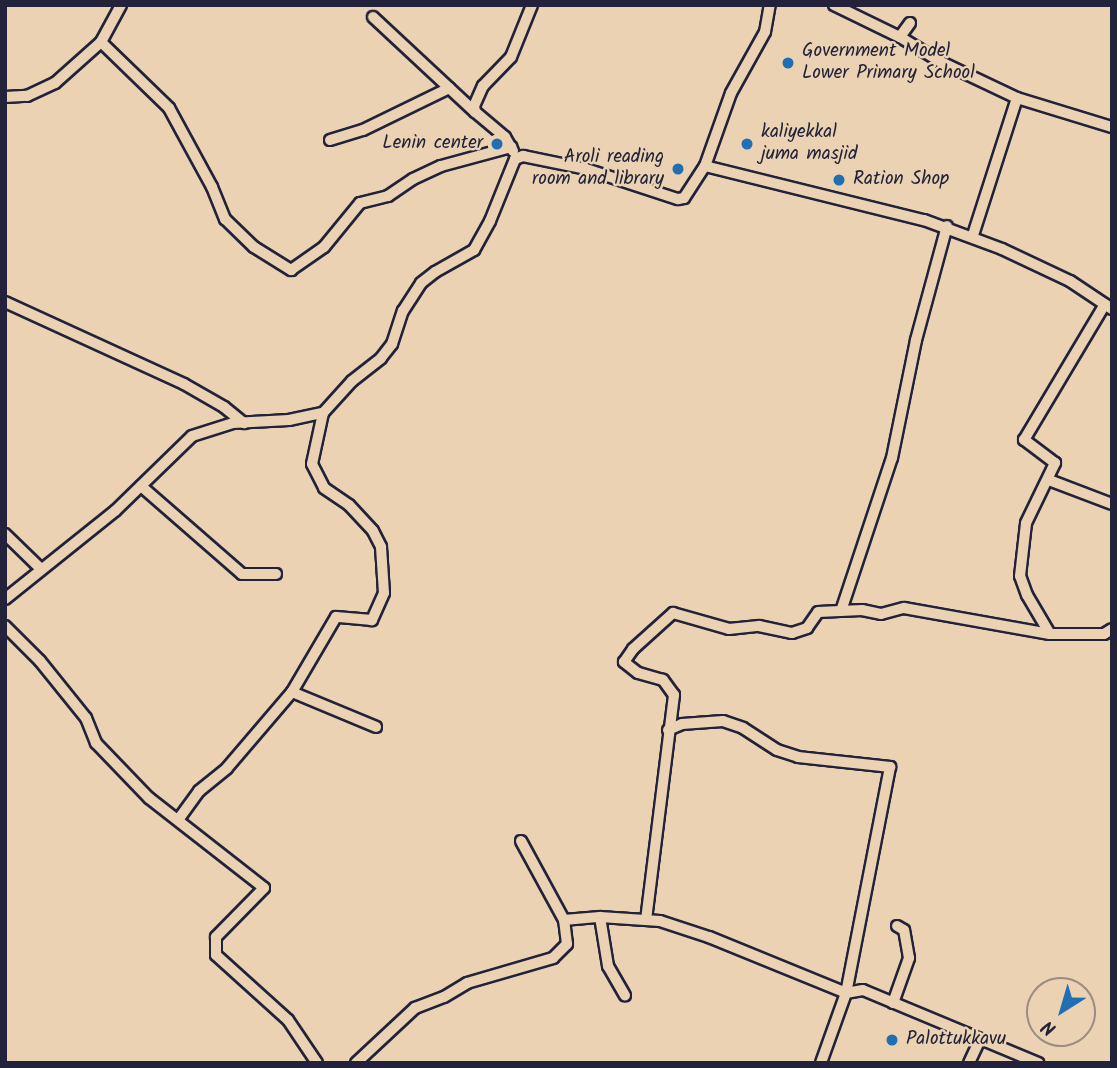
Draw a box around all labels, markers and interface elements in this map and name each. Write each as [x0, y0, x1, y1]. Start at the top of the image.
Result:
place label: Government Model Lower Primary School [802, 41, 975, 85]
marker: Government Model Lower Primary School [780, 55, 796, 71]
place label: kaliyekkal juma masjid [761, 122, 858, 166]
place label: Lenin center [382, 133, 483, 155]
marker: Lenin center [489, 136, 505, 152]
marker: kaliyekkal juma masjid [739, 136, 755, 152]
place label: Aroli reading room and library [532, 147, 664, 191]
marker: Aroli reading room and library [670, 161, 686, 177]
place label: Ration Shop [853, 169, 949, 191]
marker: Ration Shop [831, 172, 847, 188]
north arrow [1026, 977, 1096, 1047]
text: N [1036, 1012, 1063, 1043]
place label: Palottukkavu [906, 1029, 1006, 1051]
marker: Palottukkavu [884, 1032, 900, 1048]

